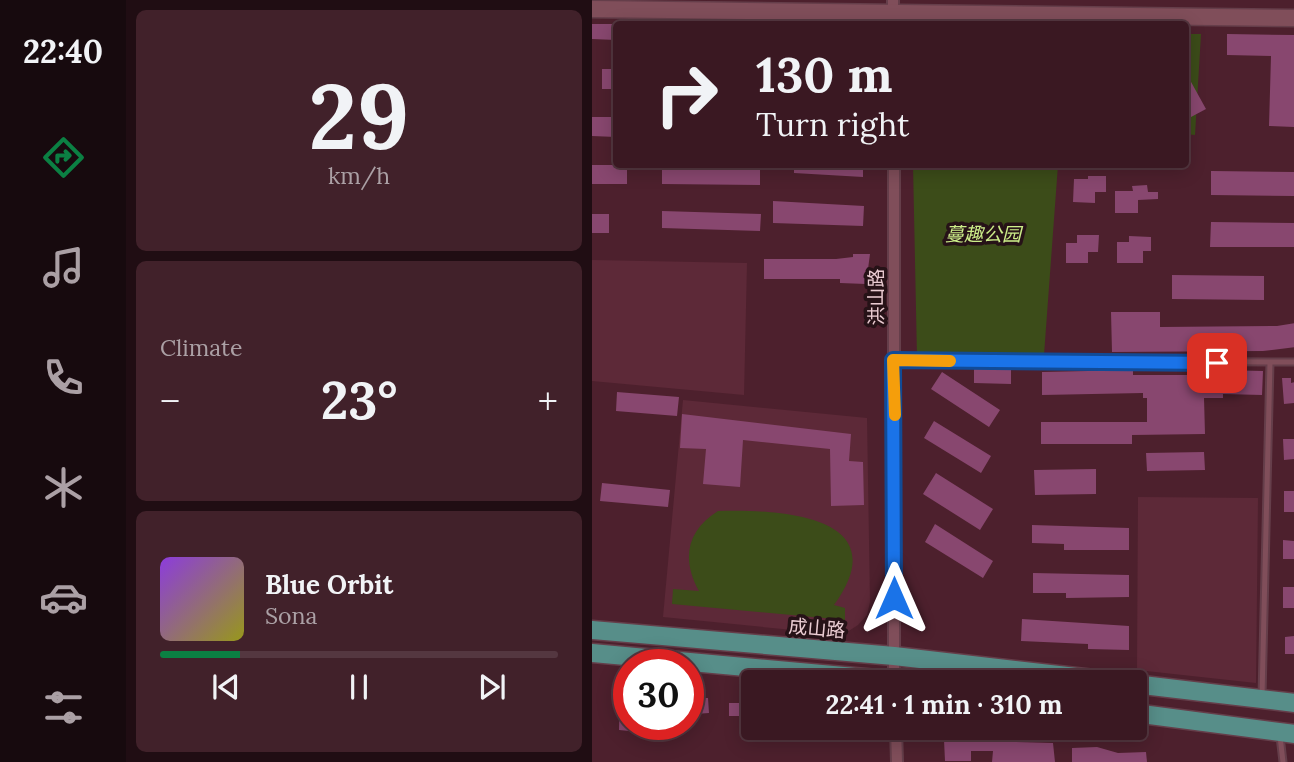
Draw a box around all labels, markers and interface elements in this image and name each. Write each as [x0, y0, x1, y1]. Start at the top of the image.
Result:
text: 22:40 [23, 31, 103, 72]
text: 130 m [756, 43, 892, 105]
icon: right [641, 49, 732, 140]
text: 29 [309, 57, 409, 174]
text: Turn right [756, 104, 909, 145]
icon: directions [39, 133, 88, 182]
text: km/h [328, 161, 390, 190]
park label: 蔓趣公园 [945, 222, 1024, 246]
icon: music [39, 243, 88, 292]
street label: 洪山路 [864, 268, 888, 326]
text: Climate [160, 333, 242, 362]
pin [1187, 333, 1247, 393]
icon: arrive [1198, 344, 1236, 382]
icon: phone [39, 353, 88, 402]
text: 23° [321, 367, 397, 433]
text: − [160, 377, 180, 425]
text: + [538, 377, 558, 425]
icon: climate [39, 463, 88, 512]
position arrow [857, 561, 931, 635]
text: Blue Orbit [265, 568, 393, 601]
icon: car [39, 573, 88, 622]
text: Sona [265, 601, 317, 630]
street label: 成山路 [788, 614, 846, 642]
speed limit sign: 30 [613, 649, 704, 740]
icon: previous [207, 668, 245, 706]
icon: pause [340, 668, 378, 706]
icon: next [473, 668, 511, 706]
icon: filters [39, 683, 88, 732]
text: 22:41 · 1 min · 310 m [826, 688, 1062, 721]

